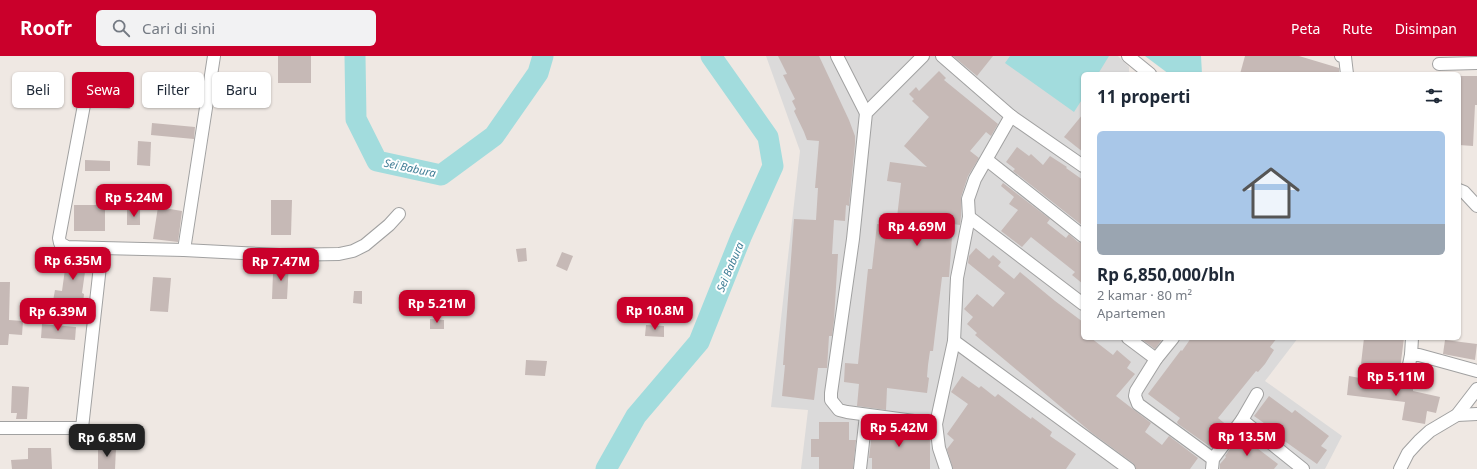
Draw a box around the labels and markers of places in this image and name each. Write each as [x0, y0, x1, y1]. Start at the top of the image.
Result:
pin: Rp 5.24M [93, 184, 175, 218]
pin: Rp 4.69M [876, 213, 958, 247]
pin: Rp 6.35M [32, 247, 114, 281]
pin: Rp 7.47M [240, 248, 322, 282]
pin: Rp 5.21M [396, 290, 478, 324]
pin: Rp 10.8M [614, 297, 696, 331]
pin: Rp 6.39M [17, 298, 99, 332]
pin: Rp 5.11M [1355, 363, 1437, 397]
pin: Rp 5.42M [858, 414, 940, 448]
pin: Rp 13.5M [1206, 423, 1288, 457]
pin: Rp 6.85M [66, 424, 148, 458]

